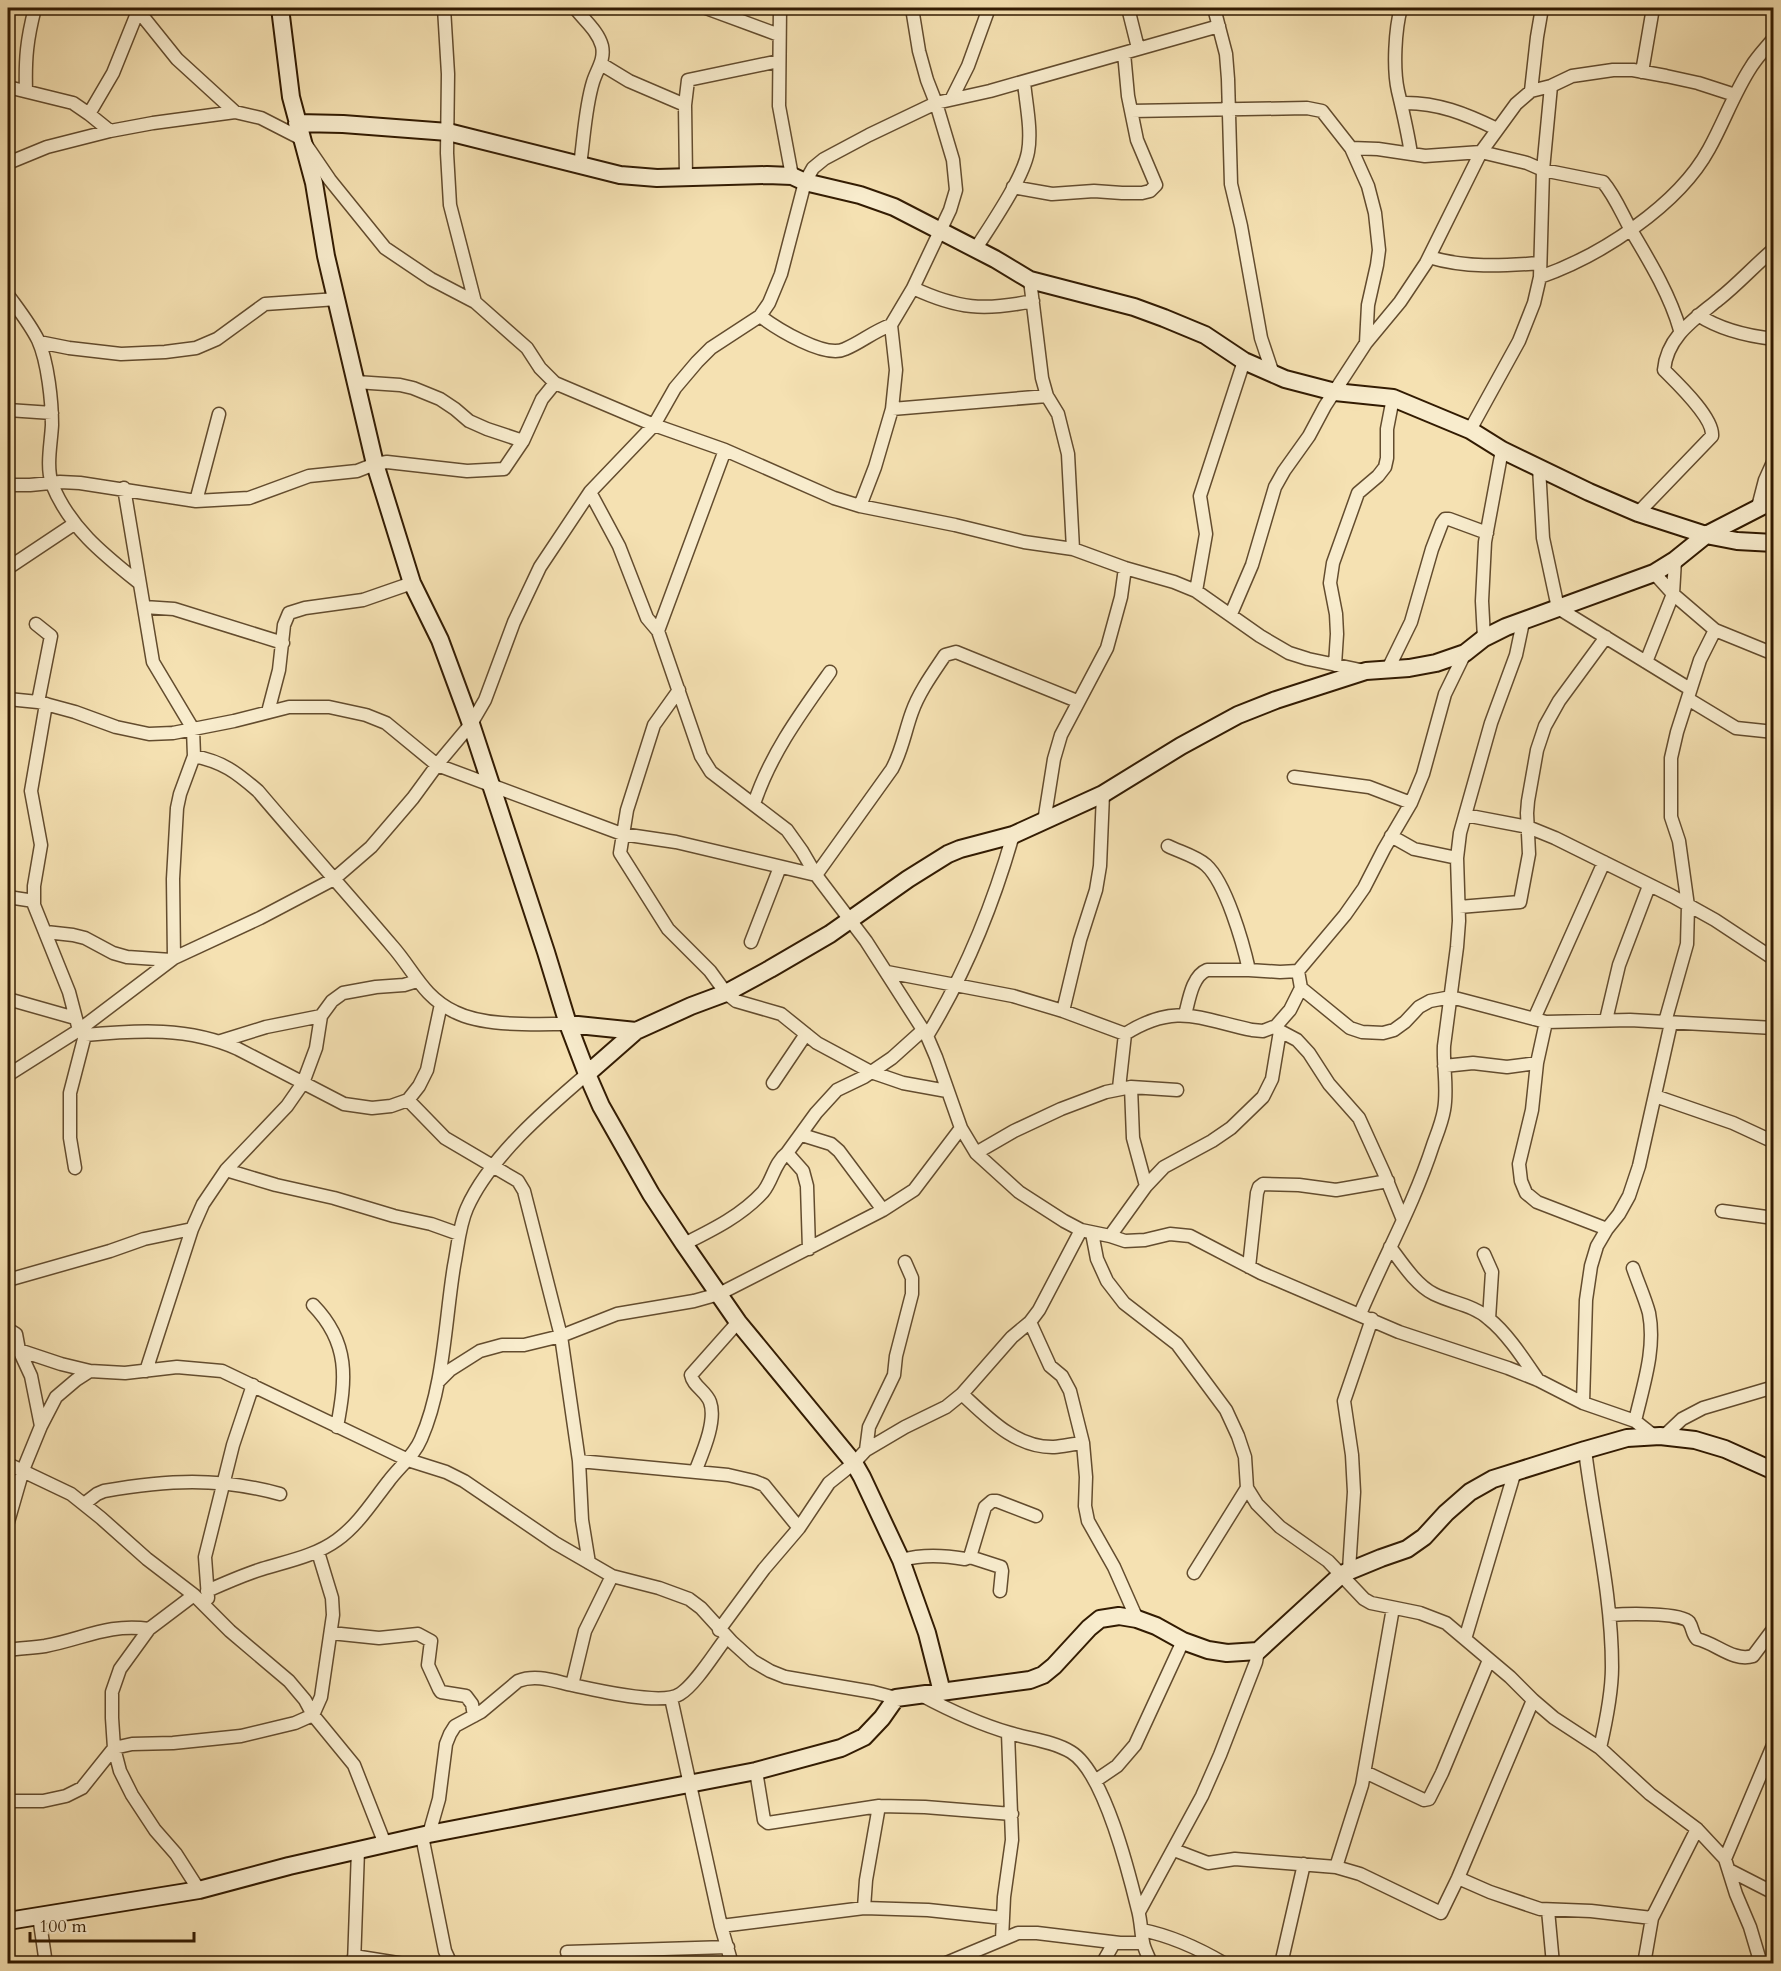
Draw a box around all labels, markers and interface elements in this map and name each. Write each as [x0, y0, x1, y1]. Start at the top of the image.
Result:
scale bar [30, 1905, 194, 1943]
text: 100 m [39, 1914, 87, 1939]

